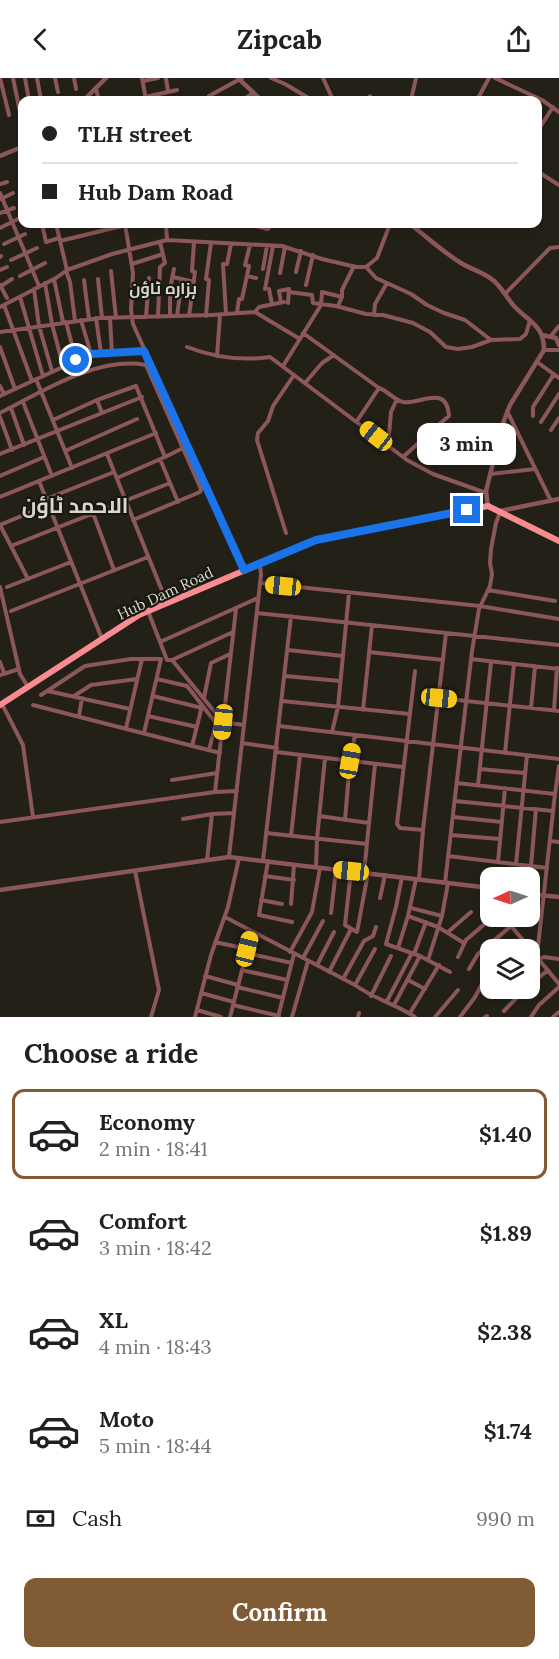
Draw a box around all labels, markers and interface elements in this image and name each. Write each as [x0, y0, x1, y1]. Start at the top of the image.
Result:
text: Zipcab [237, 22, 322, 56]
icon: back [24, 23, 57, 56]
icon: share [502, 23, 535, 56]
text: TLH street [78, 120, 192, 148]
text: Hub Dam Road [78, 178, 233, 206]
district label: ہزارہ ٹاؤن [129, 278, 197, 299]
route start [62, 346, 89, 373]
car [356, 418, 396, 454]
callout: 3 min [418, 423, 516, 465]
text: 3 min [439, 431, 494, 456]
district label: الاحمد ٹاؤن [22, 492, 128, 519]
route end [453, 496, 480, 523]
street label: Hub Dam Road [114, 562, 216, 624]
car [264, 575, 302, 597]
car [420, 687, 458, 709]
car [212, 703, 234, 741]
car [338, 742, 362, 780]
car [332, 860, 370, 882]
north arrow [480, 867, 540, 927]
map controls [480, 867, 540, 999]
car [234, 929, 260, 969]
button: layers [480, 939, 540, 999]
text: Choose a ride [24, 1036, 198, 1070]
icon: car [27, 1107, 81, 1161]
text: Economy [99, 1108, 195, 1136]
text: $1.40 [479, 1120, 532, 1148]
text: 2 min · 18:41 [99, 1136, 208, 1161]
icon: car [27, 1206, 81, 1260]
text: Comfort [99, 1207, 187, 1235]
text: $1.89 [480, 1219, 532, 1247]
text: 3 min · 18:42 [99, 1235, 212, 1260]
icon: car [27, 1305, 81, 1359]
text: XL [99, 1306, 128, 1334]
text: $2.38 [477, 1318, 532, 1346]
text: 4 min · 18:43 [99, 1334, 212, 1359]
icon: car [27, 1404, 81, 1458]
text: Moto [99, 1405, 154, 1433]
text: $1.74 [484, 1417, 532, 1445]
text: 5 min · 18:44 [99, 1433, 212, 1458]
icon: cash [24, 1502, 57, 1535]
text: Cash [72, 1504, 122, 1532]
text: 990 m [476, 1506, 535, 1531]
button: Confirm [24, 1578, 535, 1647]

